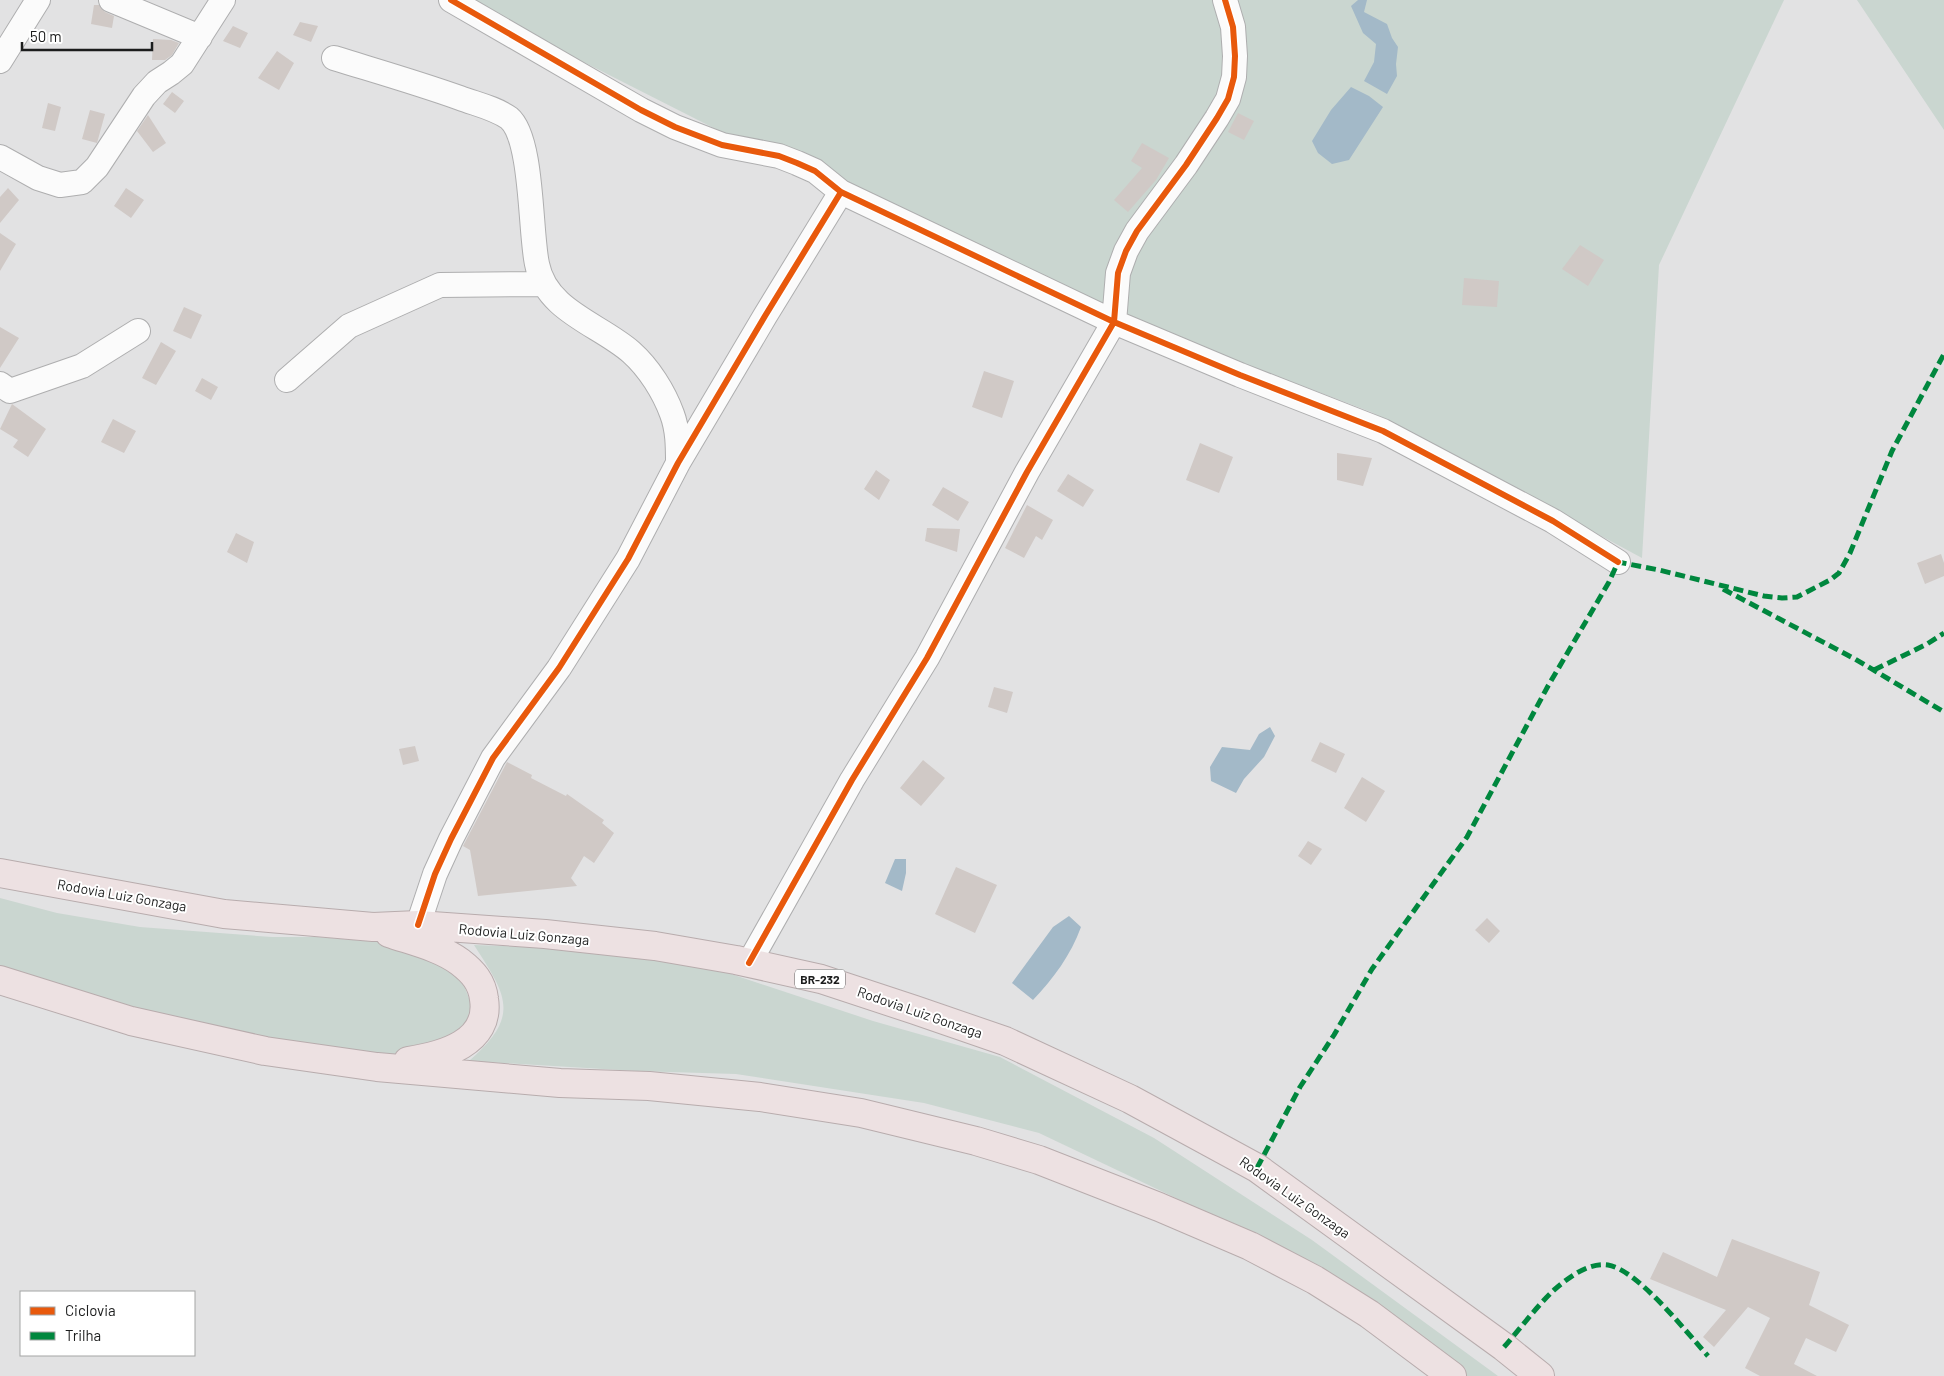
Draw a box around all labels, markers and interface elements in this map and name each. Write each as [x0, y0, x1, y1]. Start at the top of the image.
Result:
scale bar [22, 20, 152, 52]
text: 50 m [30, 27, 62, 45]
street label: Rodovia Luiz Gonzaga [56, 875, 188, 915]
street label: Rodovia Luiz Gonzaga [458, 920, 590, 948]
road number: BR-232 [795, 970, 845, 989]
street label: Rodovia Luiz Gonzaga [855, 983, 985, 1041]
street label: Rodovia Luiz Gonzaga [1236, 1152, 1354, 1242]
legend [20, 1291, 195, 1356]
text: Ciclovia [65, 1301, 116, 1319]
text: Trilha [65, 1326, 101, 1344]

